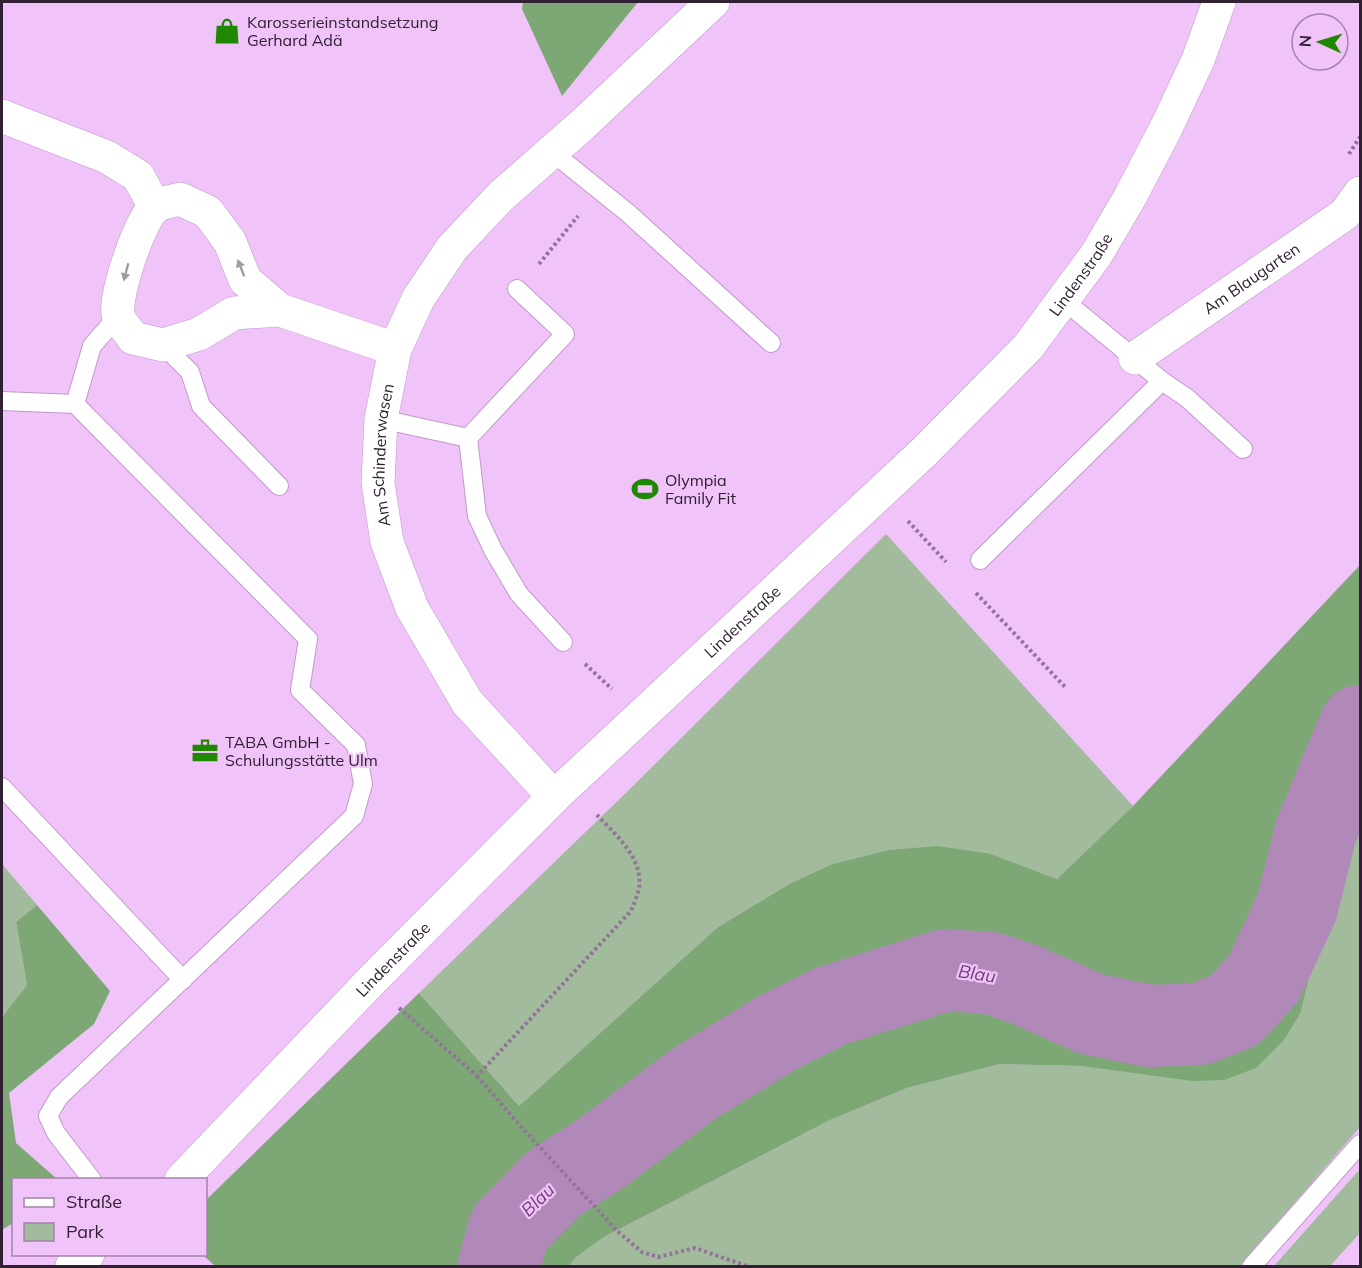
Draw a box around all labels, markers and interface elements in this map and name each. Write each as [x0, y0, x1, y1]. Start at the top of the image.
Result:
place label: Karosserieinstandsetzung Gerhard Adä [247, 12, 439, 50]
north arrow [1290, 12, 1350, 72]
shop icon: Karosserieinstandsetzung Gerhard Adä [212, 16, 242, 46]
text: N [1295, 34, 1315, 48]
street label: Lindenstraße [1044, 229, 1117, 320]
street label: Am Blaugarten [1199, 238, 1303, 318]
one-way arrow [235, 259, 245, 277]
one-way arrow [120, 263, 130, 281]
street label: Am Schinderwasen [368, 382, 398, 528]
place label: Olympia Family Fit [665, 470, 736, 508]
sports icon: Olympia Family Fit [630, 474, 660, 504]
street label: Lindenstraße [700, 581, 785, 662]
place label: TABA GmbH - Schulungsstätte Ulm [225, 732, 378, 770]
office icon: TABA GmbH - Schulungsstätte Ulm [190, 736, 220, 766]
street label: Lindenstraße [351, 918, 434, 1001]
water label: Blau [957, 959, 998, 988]
legend [12, 1178, 207, 1256]
water label: Blau [516, 1178, 559, 1221]
text: Straße [66, 1190, 122, 1213]
text: Park [66, 1220, 105, 1243]

